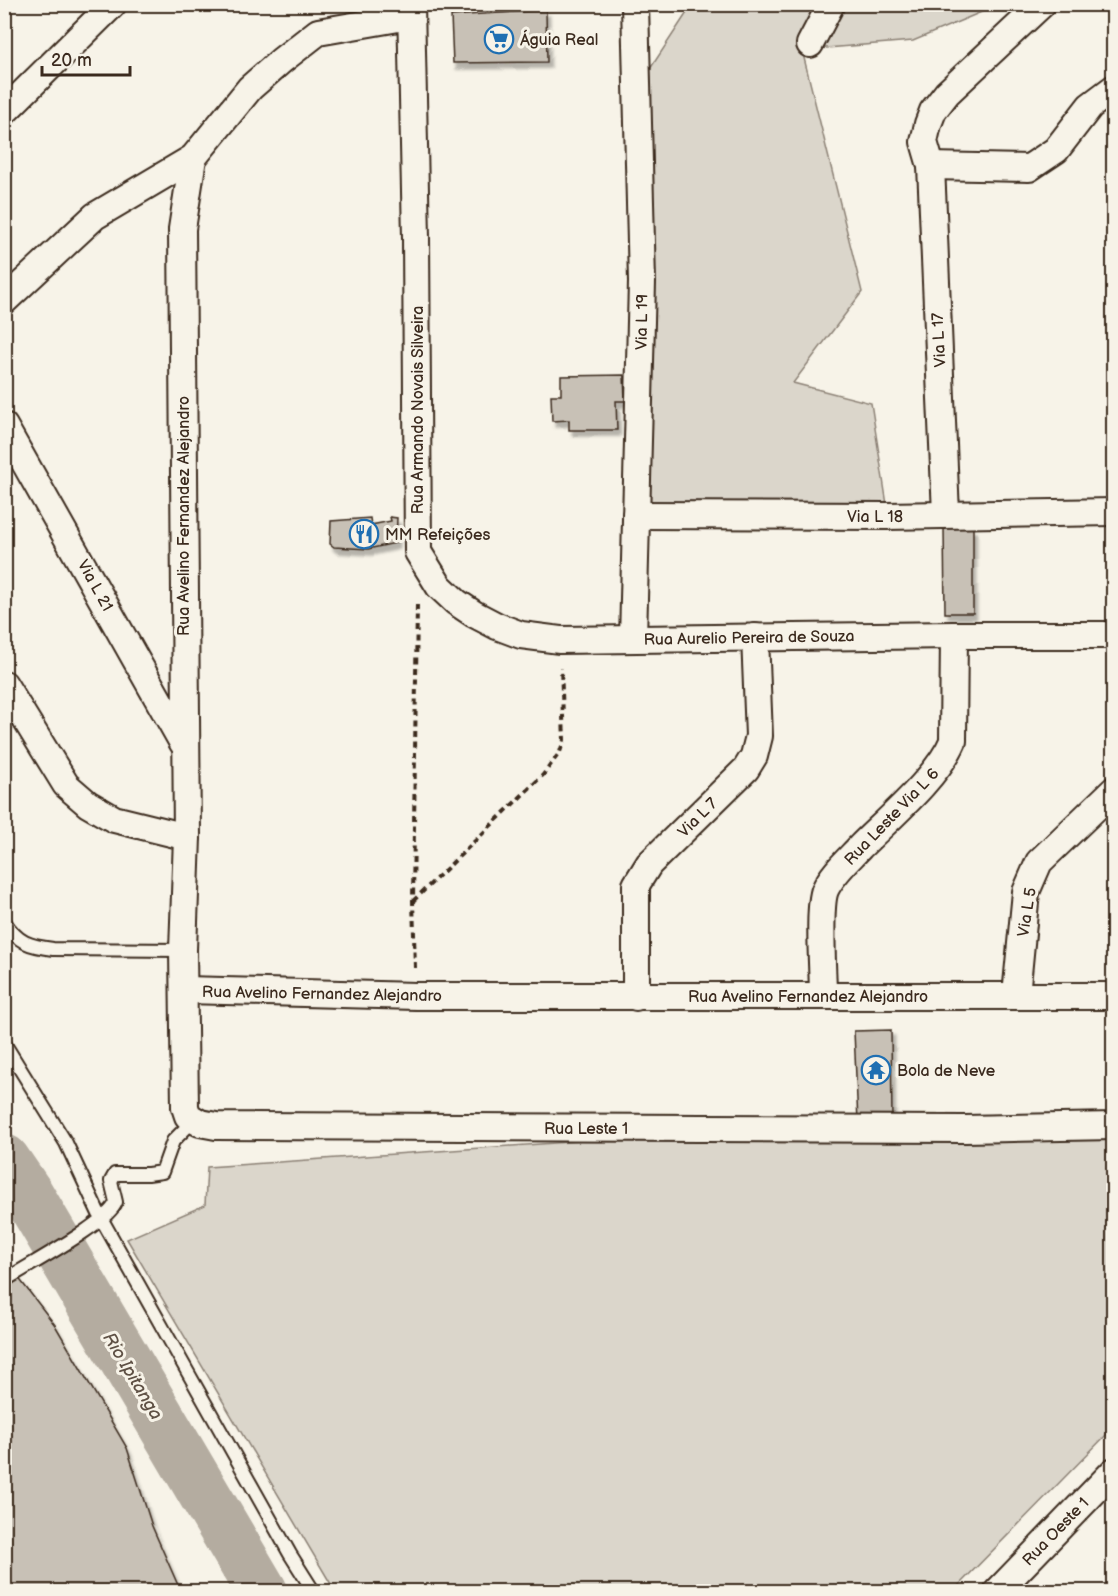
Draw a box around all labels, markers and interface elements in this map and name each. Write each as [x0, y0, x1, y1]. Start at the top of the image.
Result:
supermarket icon: Águia Real [483, 23, 515, 55]
place label: Águia Real [520, 29, 598, 50]
scale bar [42, 39, 130, 77]
text: 20 m [51, 50, 92, 71]
street label: Via L 19 [633, 294, 652, 350]
street label: Rua Armando Novais Silveira [409, 306, 428, 514]
street label: Via L 17 [929, 312, 950, 368]
street label: Rua Avelino Fernandez Alejandro [175, 396, 194, 636]
street label: Via L 18 [847, 508, 903, 527]
restaurant icon: MM Refeições [348, 518, 380, 550]
place label: MM Refeições [385, 526, 490, 545]
street label: Via L 21 [73, 557, 117, 615]
street label: Rua Aurelio Pereira de Souza [643, 627, 855, 650]
street label: Rua Leste Via L 6 [841, 764, 943, 870]
street label: Via L 7 [674, 794, 722, 842]
street label: Via L 5 [1014, 886, 1041, 938]
street label: Rua Avelino Fernandez Alejandro [202, 983, 442, 1006]
street label: Rua Avelino Fernandez Alejandro [688, 988, 928, 1007]
temple icon: Bola de Neve [860, 1054, 892, 1086]
place label: Bola de Neve [897, 1062, 996, 1081]
street label: Rua Leste 1 [544, 1120, 628, 1139]
water label: Rio Ipitanga [98, 1329, 167, 1424]
street label: Rua Oeste 1 [1019, 1494, 1093, 1570]

